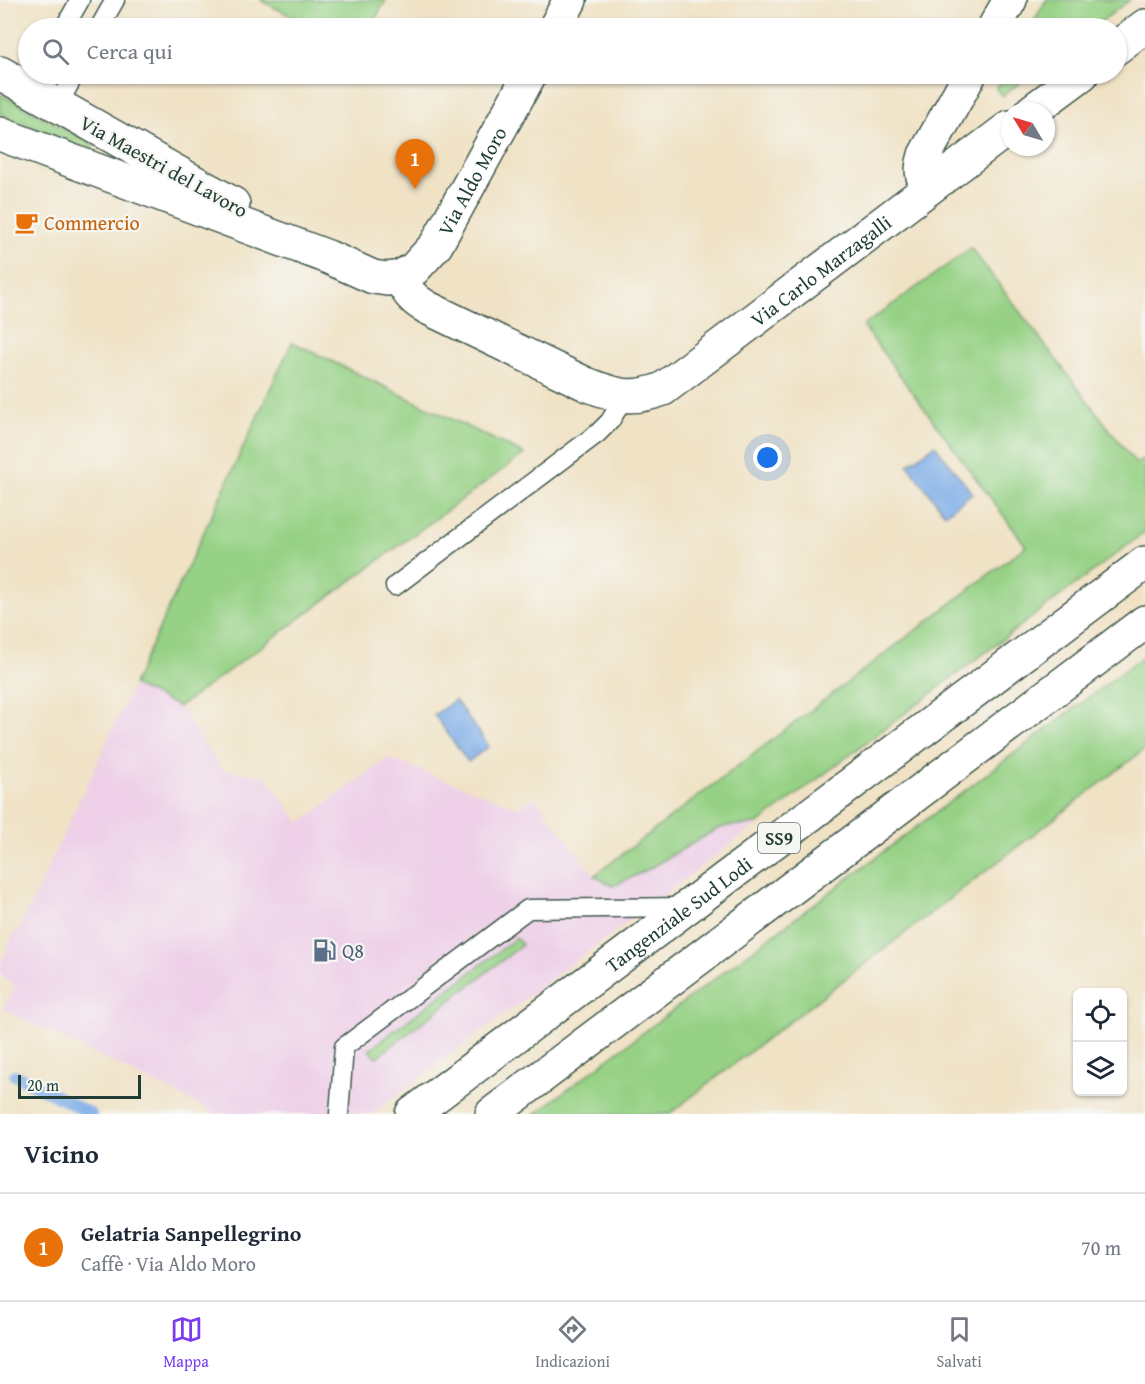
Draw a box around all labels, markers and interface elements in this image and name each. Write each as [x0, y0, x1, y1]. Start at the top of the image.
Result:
search box [18, 18, 1127, 84]
icon: search [39, 35, 72, 68]
text: Cerca qui [87, 35, 173, 67]
north arrow [1001, 102, 1055, 156]
street label: Via Maestri del Lavoro [75, 108, 253, 224]
street label: Via Aldo Moro [430, 121, 513, 240]
pin: 1 [396, 140, 434, 189]
street label: Via Carlo Marzagalli [744, 207, 897, 333]
place label: Commercio [44, 208, 140, 237]
cafe icon: Commercio [13, 209, 39, 235]
your location [753, 443, 782, 472]
road number: SS9 [758, 823, 800, 853]
street label: Tangenziale Sud Lodi [599, 849, 758, 979]
place label: Q8 [342, 936, 364, 965]
fuel station icon: Q8 [311, 937, 337, 963]
map controls [1073, 988, 1127, 1096]
button: locate [1073, 988, 1127, 1042]
button: layers [1073, 1042, 1127, 1096]
scale bar [18, 1072, 141, 1100]
text: 20 m [27, 1073, 59, 1097]
text: Vicino [24, 1134, 99, 1173]
text: Gelatria Sanpellegrino [81, 1217, 301, 1249]
text: 1 [38, 1233, 49, 1262]
text: 70 m [1081, 1233, 1121, 1262]
text: Caffè · Via Aldo Moro [81, 1249, 256, 1278]
tab: Mappa [163, 1313, 209, 1373]
tab: Indicazioni [535, 1313, 610, 1373]
tab: Salvati [937, 1313, 982, 1373]

